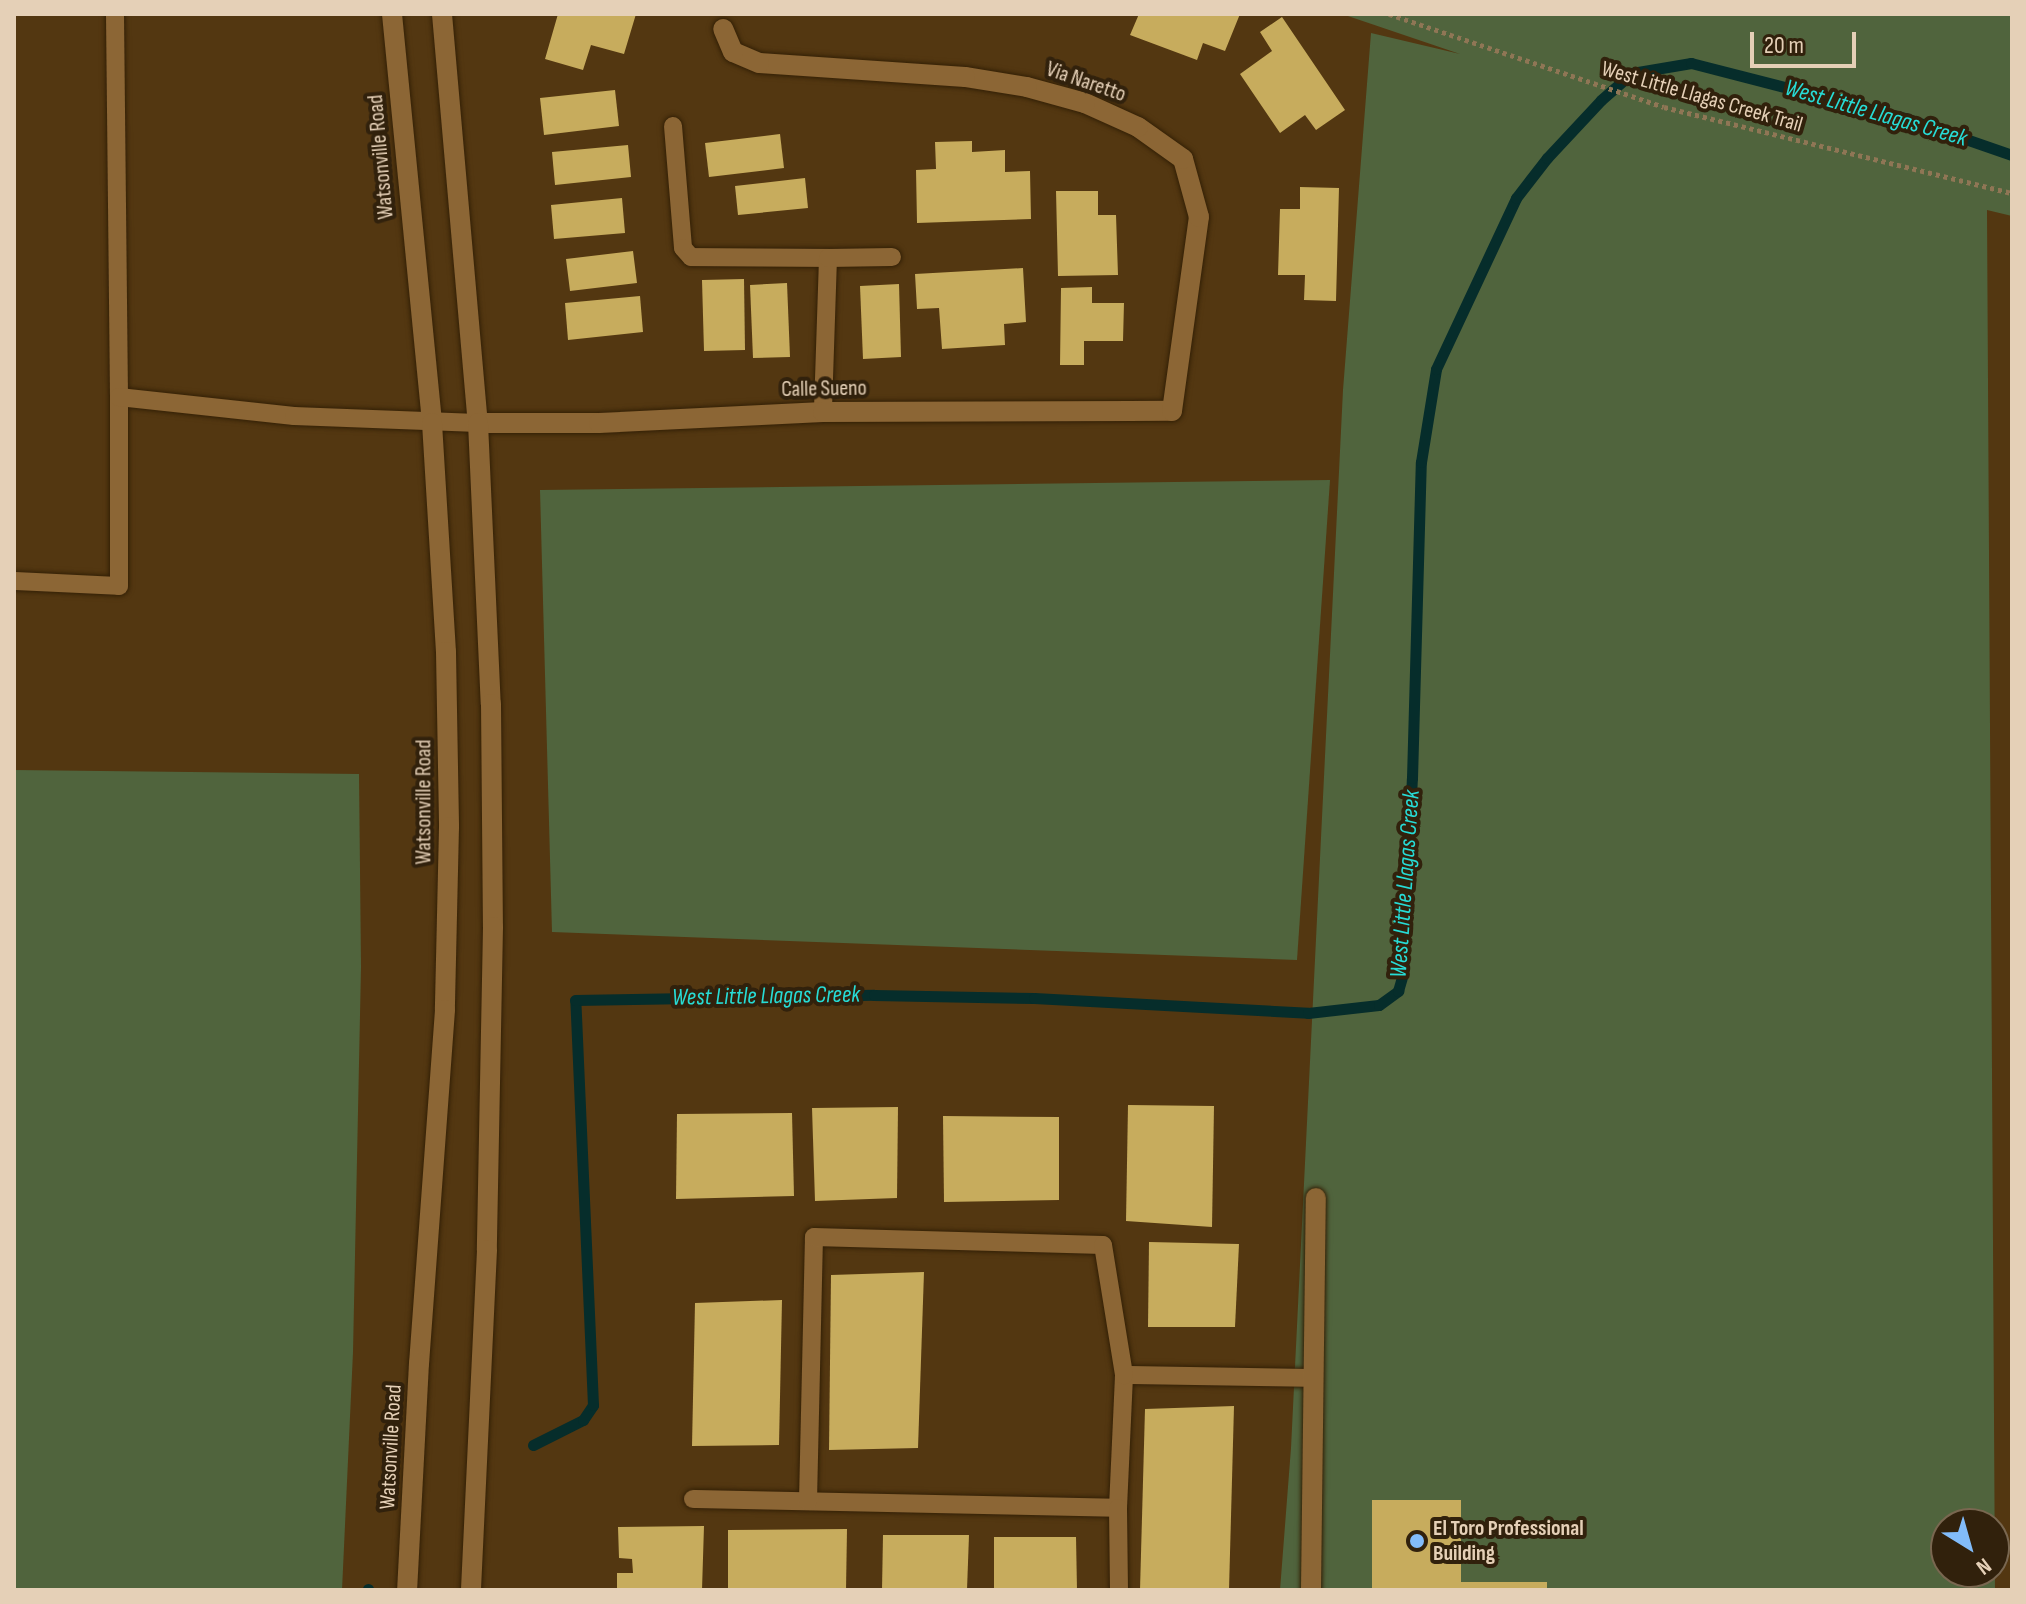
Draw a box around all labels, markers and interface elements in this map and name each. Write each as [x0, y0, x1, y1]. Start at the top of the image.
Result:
scale bar [1754, 16, 1860, 66]
text: 20 m [1764, 31, 1804, 60]
street label: Via Naretto [1043, 56, 1129, 108]
street label: West Little Llagas Creek Trail [1598, 56, 1806, 138]
water label: West Little Llagas Creek [1781, 73, 1971, 153]
street label: Watsonville Road [362, 94, 400, 220]
street label: Calle Sueno [781, 375, 867, 403]
street label: Watsonville Road [411, 740, 437, 864]
water label: West Little Llagas Creek [1384, 789, 1426, 979]
water label: West Little Llagas Creek [672, 980, 860, 1012]
street label: Watsonville Road [375, 1384, 407, 1510]
north arrow [1930, 1508, 2010, 1588]
place label: El Toro Professional Building [1433, 1515, 1584, 1566]
marker: El Toro Professional Building [1408, 1532, 1426, 1550]
text: N [1971, 1552, 1996, 1580]

